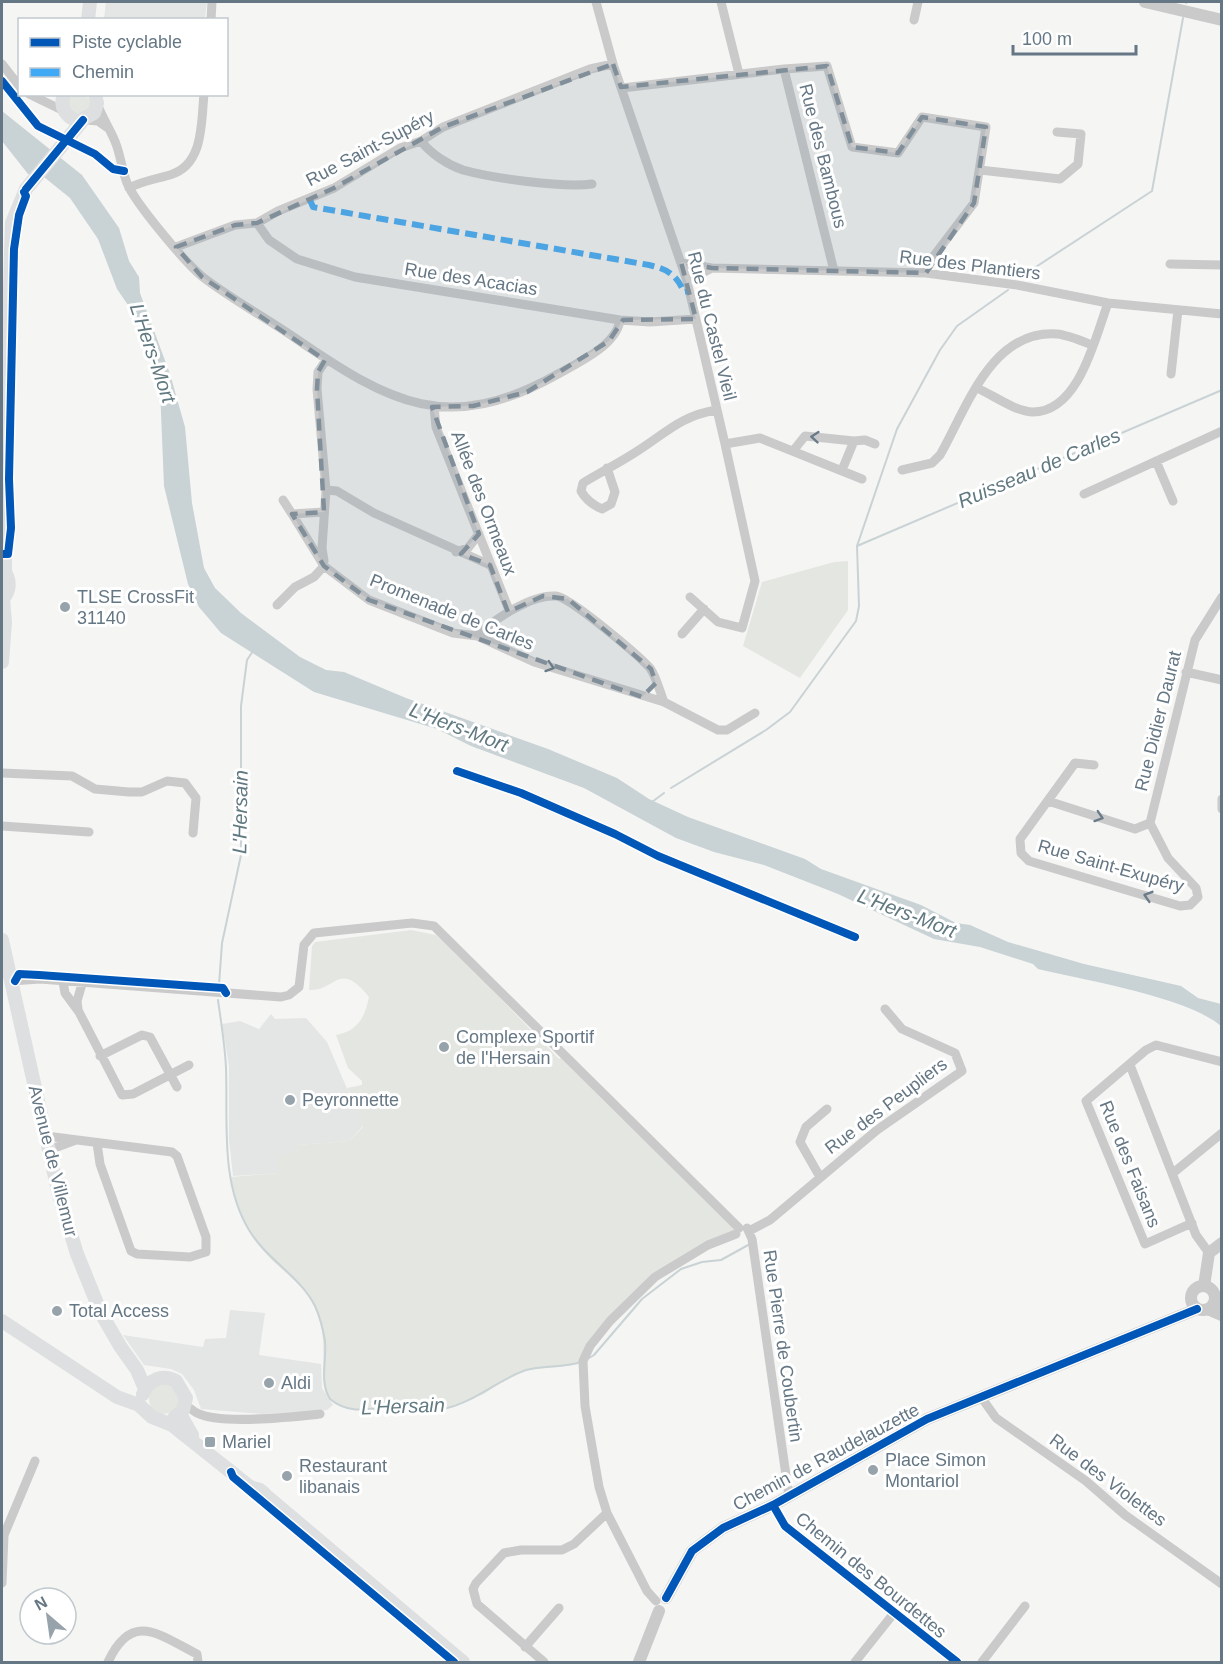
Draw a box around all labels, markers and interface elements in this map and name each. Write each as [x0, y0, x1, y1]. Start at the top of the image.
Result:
legend [18, 18, 228, 96]
scale bar [1013, 18, 1136, 56]
text: 100 m [1022, 29, 1072, 49]
text: Piste cyclable [72, 32, 182, 52]
text: Chemin [72, 62, 134, 82]
street label: Rue des Bambous [795, 82, 851, 230]
street label: Rue Saint-Supéry [303, 106, 437, 190]
street label: Rue des Plantiers [898, 246, 1042, 284]
street label: Rue du Castel Vieil [684, 249, 740, 403]
street label: Rue des Acacias [403, 259, 539, 299]
water label: L'Hers-Mort [126, 300, 181, 407]
water label: Ruisseau de Carles [954, 424, 1124, 512]
street label: Allée des Ormeaux [447, 428, 521, 578]
one-way arrow [811, 431, 820, 444]
street label: Promenade de Carles [367, 570, 537, 654]
place label: TLSE CrossFit 31140 [77, 587, 194, 628]
marker: TLSE CrossFit 31140 [58, 600, 72, 614]
street label: Rue Didier Daurat [1131, 649, 1185, 793]
one-way arrow [544, 660, 555, 672]
water label: L'Hers-Mort [407, 698, 513, 756]
water label: L'Hersain [228, 770, 252, 854]
one-way arrow [1093, 810, 1104, 823]
street label: Rue Saint-Exupéry [1036, 836, 1186, 896]
water label: L'Hers-Mort [855, 884, 961, 942]
one-way arrow [1143, 891, 1154, 903]
place label: Complexe Sportif de l'Hersain [456, 1027, 595, 1068]
marker: Complexe Sportif de l'Hersain [437, 1040, 451, 1054]
street label: Rue des Peupliers [821, 1054, 951, 1158]
street label: Avenue de Villemur [24, 1083, 82, 1239]
place label: Peyronnette [302, 1090, 399, 1110]
marker: Peyronnette [283, 1093, 297, 1107]
street label: Rue des Faisans [1095, 1098, 1165, 1230]
street label: Rue Pierre de Coubertin [760, 1248, 806, 1444]
place label: Total Access [69, 1301, 169, 1321]
marker: Total Access [50, 1304, 64, 1318]
place label: Aldi [281, 1373, 311, 1393]
marker: Aldi [262, 1376, 276, 1390]
water label: L'Hersain [361, 1394, 445, 1418]
street label: Chemin de Raudelauzette [729, 1399, 923, 1515]
street label: Rue des Violettes [1046, 1430, 1170, 1530]
place label: Mariel [222, 1432, 271, 1452]
marker: Mariel [203, 1435, 217, 1449]
place label: Place Simon Montariol [885, 1450, 986, 1491]
place label: Restaurant libanais [299, 1456, 387, 1497]
marker: Place Simon Montariol [866, 1463, 880, 1477]
marker: Restaurant libanais [280, 1469, 294, 1483]
street label: Chemin des Bourdettes [792, 1508, 950, 1642]
north arrow [18, 1586, 78, 1646]
text: N [32, 1593, 50, 1614]

